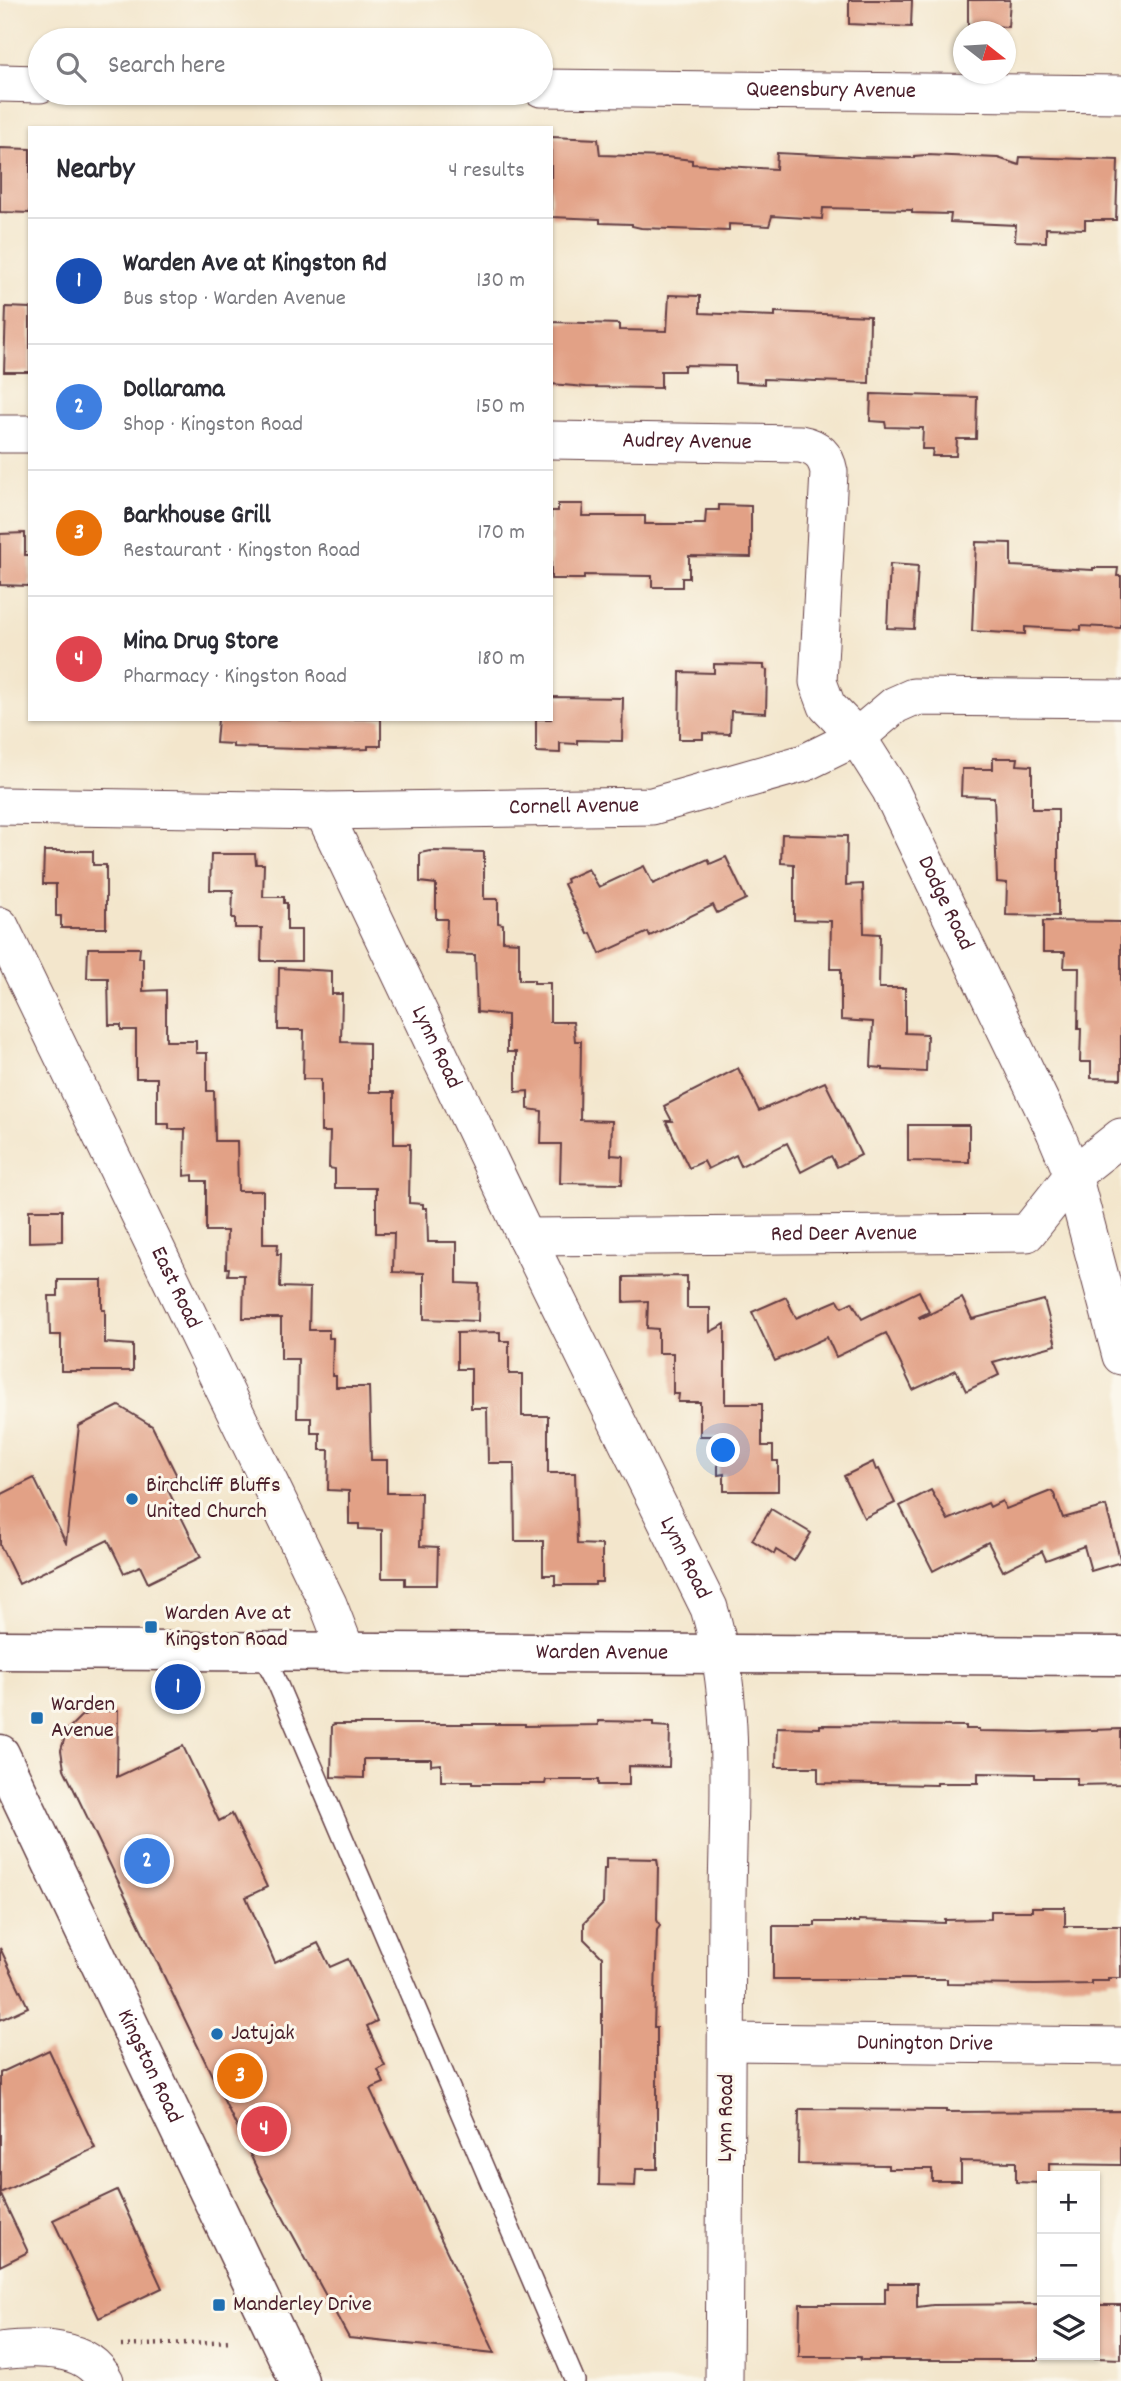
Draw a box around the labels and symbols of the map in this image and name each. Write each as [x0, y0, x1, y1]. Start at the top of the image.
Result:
north arrow [953, 21, 1016, 84]
street label: Queensbury Avenue [746, 74, 916, 108]
street label: Audrey Avenue [622, 425, 752, 460]
street label: Cornell Avenue [509, 790, 639, 825]
street label: Dodge Road [908, 850, 982, 956]
street label: Lynn Road [402, 1001, 470, 1094]
street label: Red Deer Avenue [771, 1217, 917, 1252]
street label: East Road [141, 1241, 209, 1335]
your location [706, 1433, 740, 1467]
place label: Birchcliff Bluffs United Church [146, 1470, 281, 1529]
marker: Birchcliff Bluffs United Church [124, 1491, 140, 1507]
street label: Lynn Road [650, 1511, 719, 1605]
place label: Warden Ave at Kingston Road [165, 1598, 291, 1657]
marker: Warden Ave at Kingston Road [143, 1619, 159, 1635]
street label: Warden Avenue [536, 1636, 668, 1670]
pin: 1 [155, 1661, 201, 1713]
place label: Warden Avenue [51, 1689, 115, 1748]
marker: Warden Avenue [29, 1710, 45, 1726]
pin: 2 [124, 1835, 170, 1887]
street label: Kingston Road [108, 2004, 190, 2129]
place label: Jatujak [231, 2018, 295, 2051]
marker: Jatujak [209, 2026, 225, 2042]
street label: Dunington Drive [857, 2027, 993, 2061]
pin: 3 [217, 2050, 263, 2102]
street label: Lynn Road [710, 2074, 744, 2162]
pin: 4 [241, 2103, 287, 2155]
place label: Manderley Drive [233, 2289, 372, 2322]
marker: Manderley Drive [211, 2297, 227, 2313]

